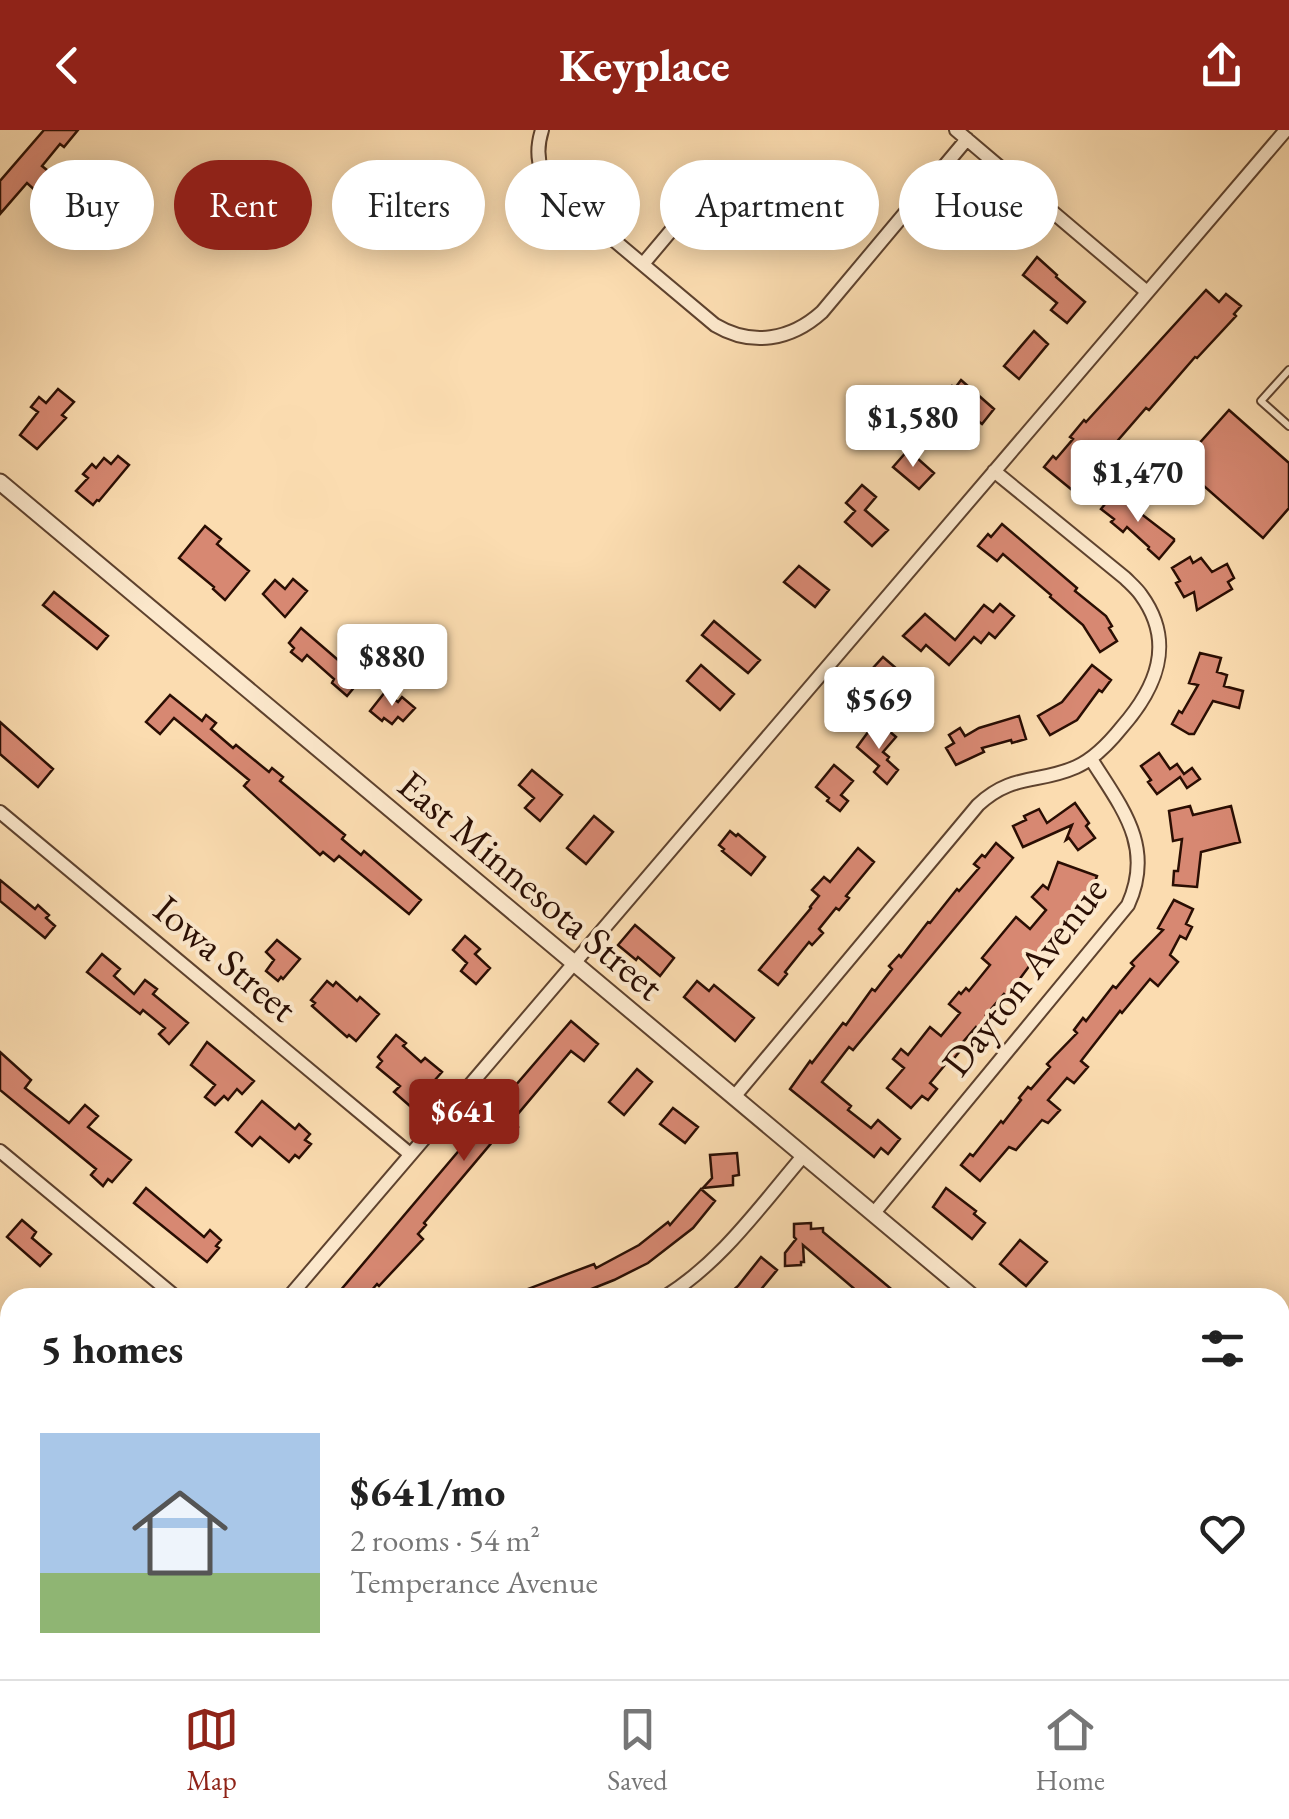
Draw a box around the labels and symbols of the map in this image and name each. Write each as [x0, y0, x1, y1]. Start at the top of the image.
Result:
pin: $1,580 [832, 385, 994, 470]
pin: $1,470 [1057, 440, 1219, 525]
pin: $880 [333, 624, 451, 709]
pin: $569 [820, 667, 938, 752]
street label: East Minnesota Street [387, 758, 675, 1012]
street label: Dayton Avenue [930, 866, 1118, 1086]
street label: Iowa Street [144, 883, 309, 1033]
pin: $641 [405, 1079, 523, 1164]

